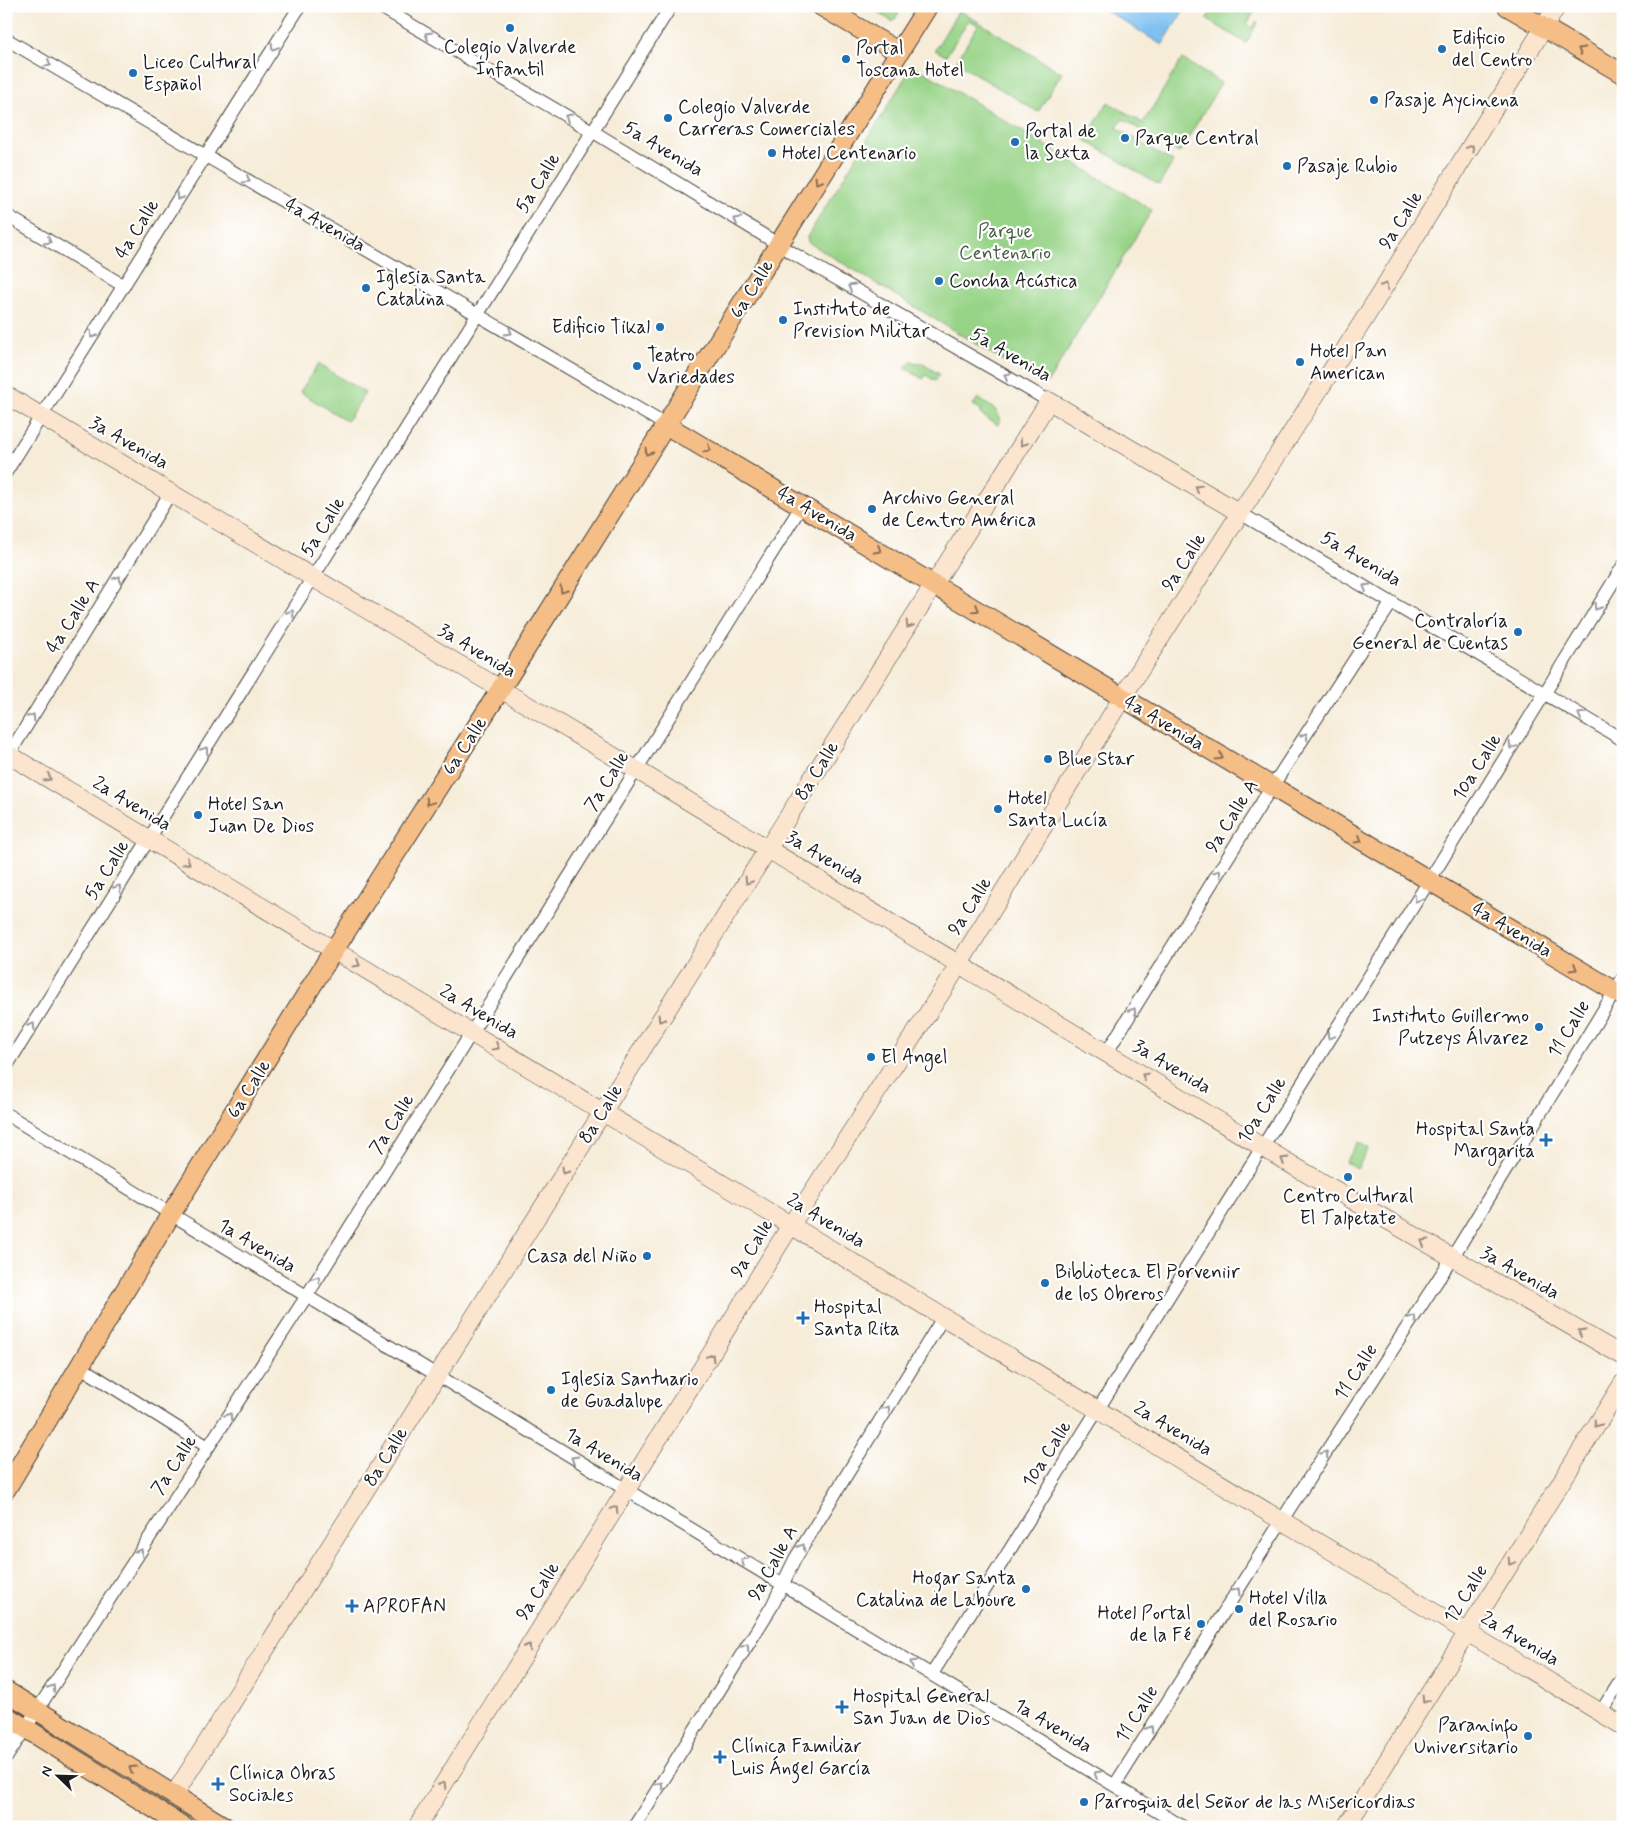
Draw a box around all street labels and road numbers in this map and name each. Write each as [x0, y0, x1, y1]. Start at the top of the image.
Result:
street label: 5a Avenida [618, 115, 708, 183]
street label: 5a Calle [510, 148, 566, 218]
street label: 9a Calle [1373, 186, 1429, 254]
street label: 4a Avenida [280, 192, 370, 258]
street label: 4a Calle [109, 194, 165, 264]
street label: 6a Calle [724, 255, 780, 323]
street label: 5a Avenida [966, 322, 1056, 388]
street label: 3a Avenida [85, 410, 173, 476]
street label: 4a Avenida [772, 480, 862, 548]
street label: 5a Calle [295, 492, 351, 562]
street label: 5a Avenida [1316, 525, 1406, 593]
street label: 9a Calle [1156, 528, 1212, 596]
street label: 4a Calle A [40, 574, 106, 658]
street label: 3a Avenida [433, 618, 521, 684]
street label: 4a Avenida [1119, 689, 1209, 757]
street label: 6a Calle [437, 712, 493, 780]
street label: 10a Calle [1447, 729, 1507, 805]
street label: 8a Calle [789, 736, 845, 806]
street label: 7a Calle [579, 746, 635, 816]
street label: 2a Avenida [88, 771, 176, 837]
street label: 9a Calle A [1200, 775, 1264, 857]
street label: 3a Avenida [781, 825, 869, 891]
street label: 5a Calle [79, 835, 135, 905]
street label: 9a Calle [942, 872, 998, 940]
street label: 4a Avenida [1467, 896, 1557, 964]
street label: 2a Avenida [435, 979, 523, 1045]
street label: 11 Calle [1542, 996, 1596, 1062]
street label: 3a Avenida [1128, 1034, 1216, 1100]
street label: 6a Calle [221, 1055, 277, 1123]
street label: 10a Calle [1232, 1072, 1292, 1148]
street label: 8a Calle [573, 1079, 629, 1149]
street label: 7a Calle [364, 1089, 420, 1159]
street label: 2a Avenida [782, 1188, 870, 1254]
street label: 1a Avenida [213, 1213, 301, 1279]
street label: 9a Calle [725, 1214, 779, 1282]
street label: 3a Avenida [1476, 1240, 1564, 1306]
street label: 11 Calle [1328, 1339, 1384, 1405]
street label: 2a Avenida [1129, 1396, 1217, 1462]
street label: 10a Calle [1017, 1416, 1077, 1492]
street label: 8a Calle [358, 1422, 414, 1492]
street label: 1a Avenida [560, 1422, 648, 1488]
street label: 7a Calle [145, 1430, 203, 1500]
street label: 9a Calle A [742, 1521, 804, 1605]
street label: 9a Calle [510, 1557, 566, 1625]
street label: 12 Calle [1438, 1560, 1494, 1628]
street label: 2a Avenida [1476, 1606, 1564, 1672]
street label: 11 Calle [1110, 1681, 1164, 1747]
street label: 1a Avenida [1009, 1693, 1097, 1759]

